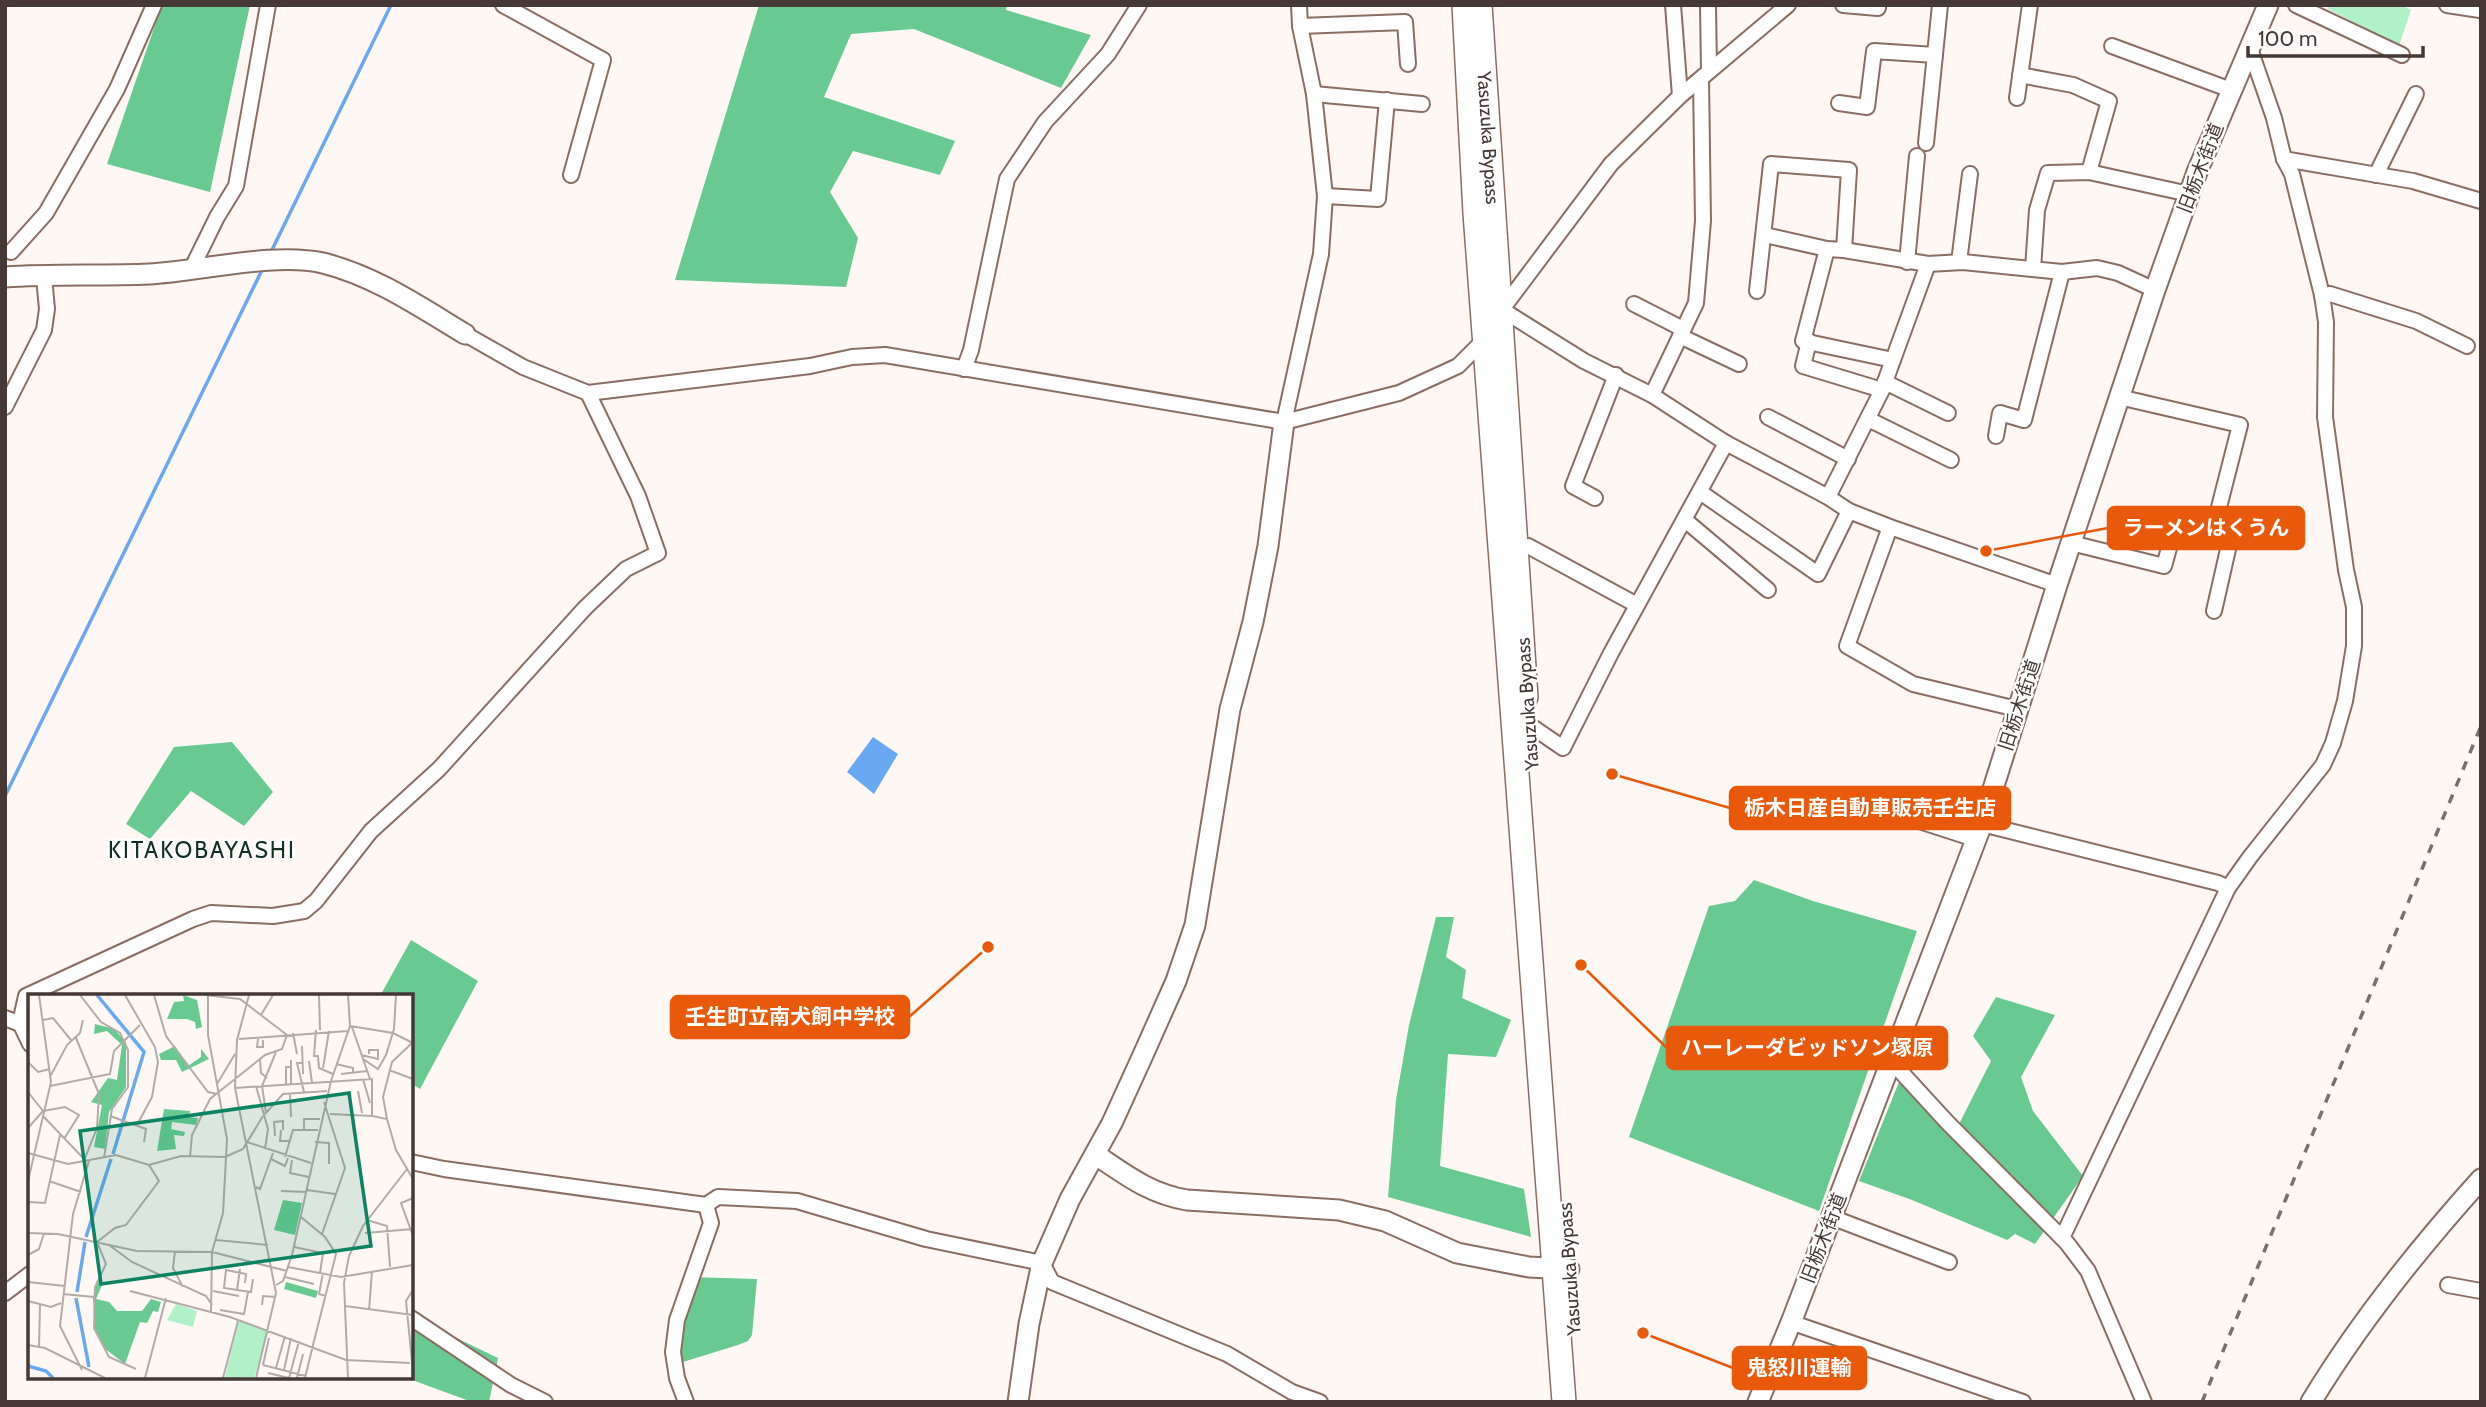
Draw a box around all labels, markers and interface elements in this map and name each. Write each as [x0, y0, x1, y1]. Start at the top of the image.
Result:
scale bar [2248, 14, 2423, 58]
text: 100 m [2258, 26, 2317, 51]
street label: Yasuzuka Bypass [1472, 69, 1504, 205]
street label: 旧栃木街道 [2173, 120, 2228, 217]
callout: ラーメンはくうん [2108, 507, 2304, 549]
text: ラーメンはくうん [2123, 515, 2289, 540]
street label: Yasuzuka Bypass [1511, 637, 1544, 772]
street label: 旧栃木街道 [1994, 656, 2045, 754]
callout: 栃木日産自動車販売壬生店 [1730, 787, 2010, 829]
text: 栃木日産自動車販売壬生店 [1744, 795, 1996, 820]
district label: KITAKOBAYASHI [108, 836, 296, 864]
inset map [28, 994, 413, 1379]
callout: 壬生町立南犬飼中学校 [671, 996, 909, 1038]
text: 壬生町立南犬飼中学校 [685, 1004, 895, 1029]
callout: ハーレーダビッドソン塚原 [1667, 1027, 1947, 1069]
text: ハーレーダビッドソン塚原 [1681, 1035, 1933, 1060]
street label: 旧栃木街道 [1796, 1190, 1851, 1287]
street label: Yasuzuka Bypass [1553, 1202, 1586, 1337]
callout: 鬼怒川運輸 [1733, 1347, 1866, 1389]
text: 鬼怒川運輸 [1747, 1355, 1852, 1380]

